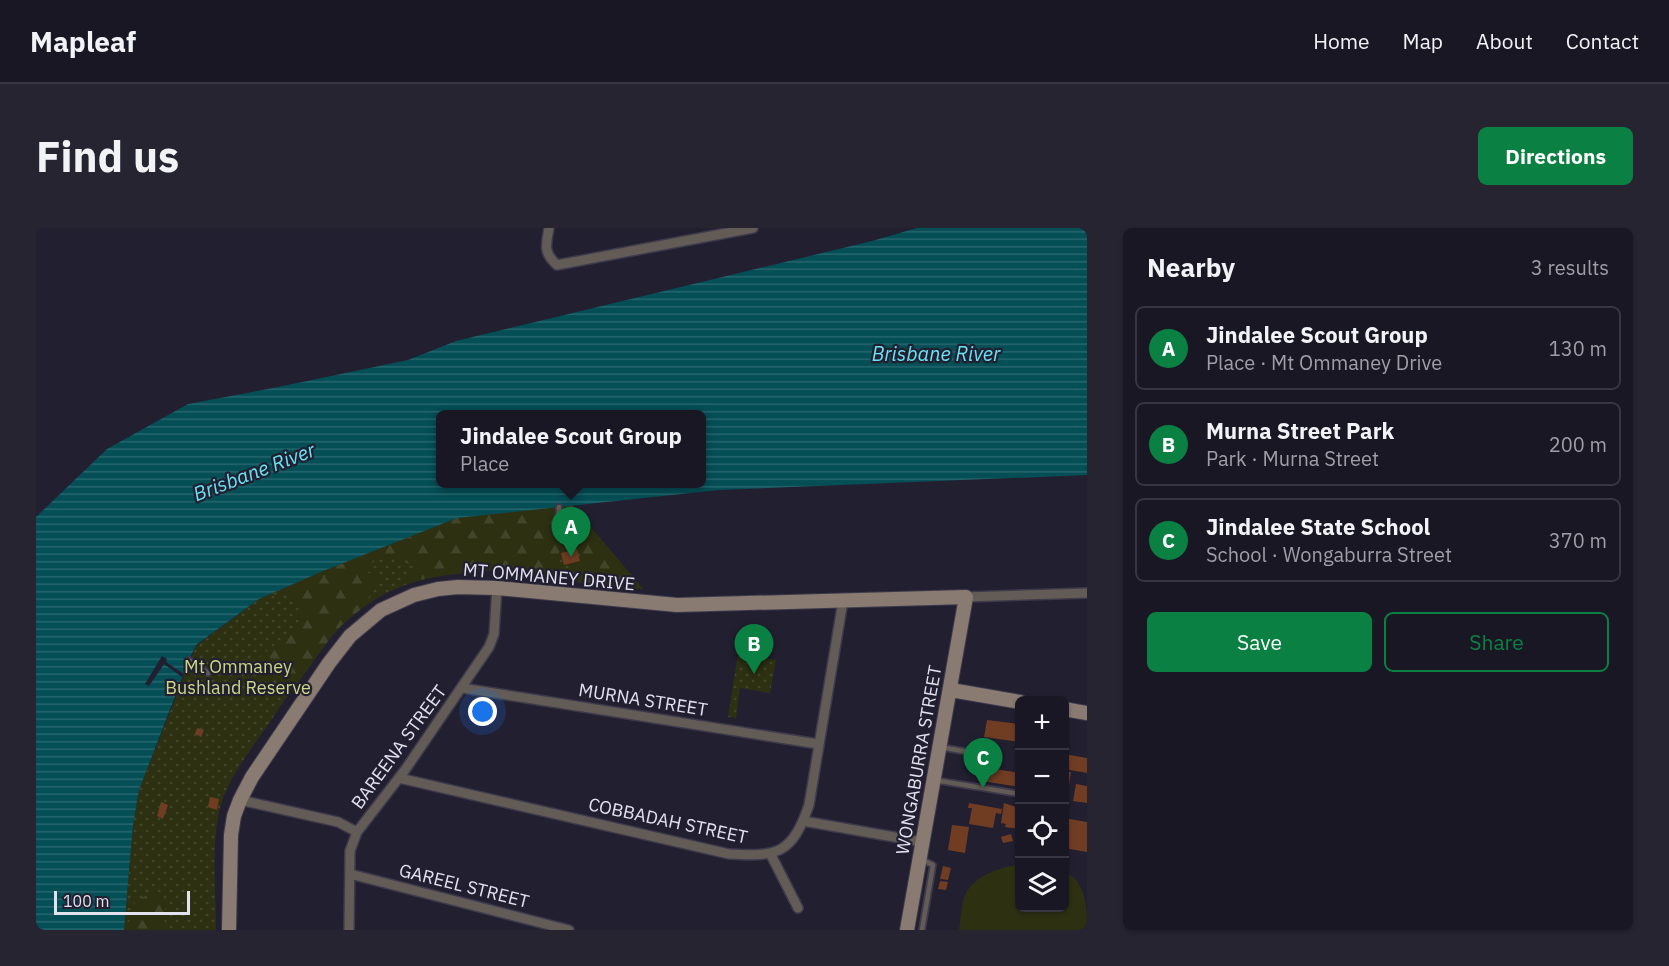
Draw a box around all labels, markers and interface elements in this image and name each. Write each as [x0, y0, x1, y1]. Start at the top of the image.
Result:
text: Mapleaf [30, 23, 136, 60]
text: Home [1313, 27, 1370, 55]
text: Map [1403, 27, 1443, 55]
text: About [1476, 27, 1533, 55]
text: Contact [1566, 27, 1639, 55]
button: Directions [1478, 127, 1633, 185]
text: Find us [36, 129, 179, 184]
text: Nearby [1147, 250, 1235, 284]
text: 3 results [1531, 254, 1609, 281]
text: Jindalee Scout Group [1206, 320, 1428, 349]
text: A [1162, 335, 1175, 362]
text: 130 m [1549, 335, 1607, 362]
water label: Brisbane River [872, 340, 1001, 367]
text: Place · Mt Ommaney Drive [1206, 349, 1442, 376]
popup [436, 410, 706, 488]
text: Murna Street Park [1206, 416, 1394, 445]
text: Jindalee Scout Group [460, 421, 682, 450]
text: B [1162, 431, 1175, 458]
text: 200 m [1549, 431, 1607, 458]
water label: Brisbane River [189, 436, 319, 507]
text: Park · Murna Street [1206, 445, 1379, 472]
text: Place [460, 450, 509, 477]
pin: A [552, 508, 590, 557]
text: Jindalee State School [1206, 512, 1430, 541]
text: C [1162, 527, 1175, 554]
text: 370 m [1549, 527, 1607, 554]
text: School · Wongaburra Street [1206, 541, 1452, 568]
street label: MT OMMANEY DRIVE [462, 558, 636, 595]
button: Save [1147, 612, 1372, 672]
button: Share [1384, 612, 1609, 672]
pin: B [734, 624, 774, 674]
park label: Mt Ommaney Bushland Reserve [165, 655, 311, 699]
street label: WONGABURRA STREET [891, 664, 946, 856]
street label: MURNA STREET [577, 678, 709, 721]
street label: BAREENA STREET [346, 680, 451, 813]
map controls [1015, 696, 1069, 912]
button: + [1015, 696, 1069, 750]
your location [468, 697, 497, 726]
pin: C [964, 738, 1002, 788]
button: − [1015, 750, 1069, 804]
street label: COBBADAH STREET [586, 792, 750, 849]
button: locate [1015, 804, 1069, 858]
street label: GAREEL STREET [397, 858, 532, 913]
button: layers [1015, 858, 1069, 912]
scale bar [54, 888, 190, 916]
text: 100 m [63, 891, 110, 911]

